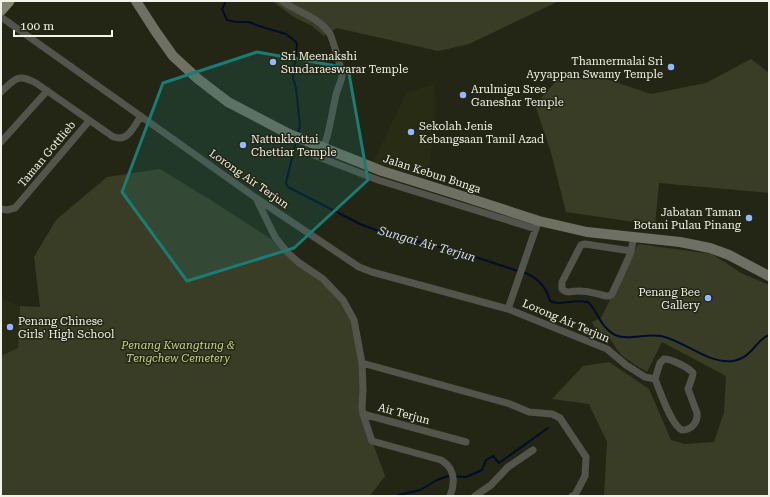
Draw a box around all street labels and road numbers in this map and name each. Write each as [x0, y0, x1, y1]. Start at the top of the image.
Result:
street label: Taman Gottlieb [16, 118, 78, 190]
street label: Lorong Air Terjun [207, 147, 291, 211]
street label: Jalan Kebun Bunga [382, 152, 483, 196]
street label: Lorong Air Terjun [520, 297, 612, 345]
street label: Air Terjun [377, 401, 431, 427]

